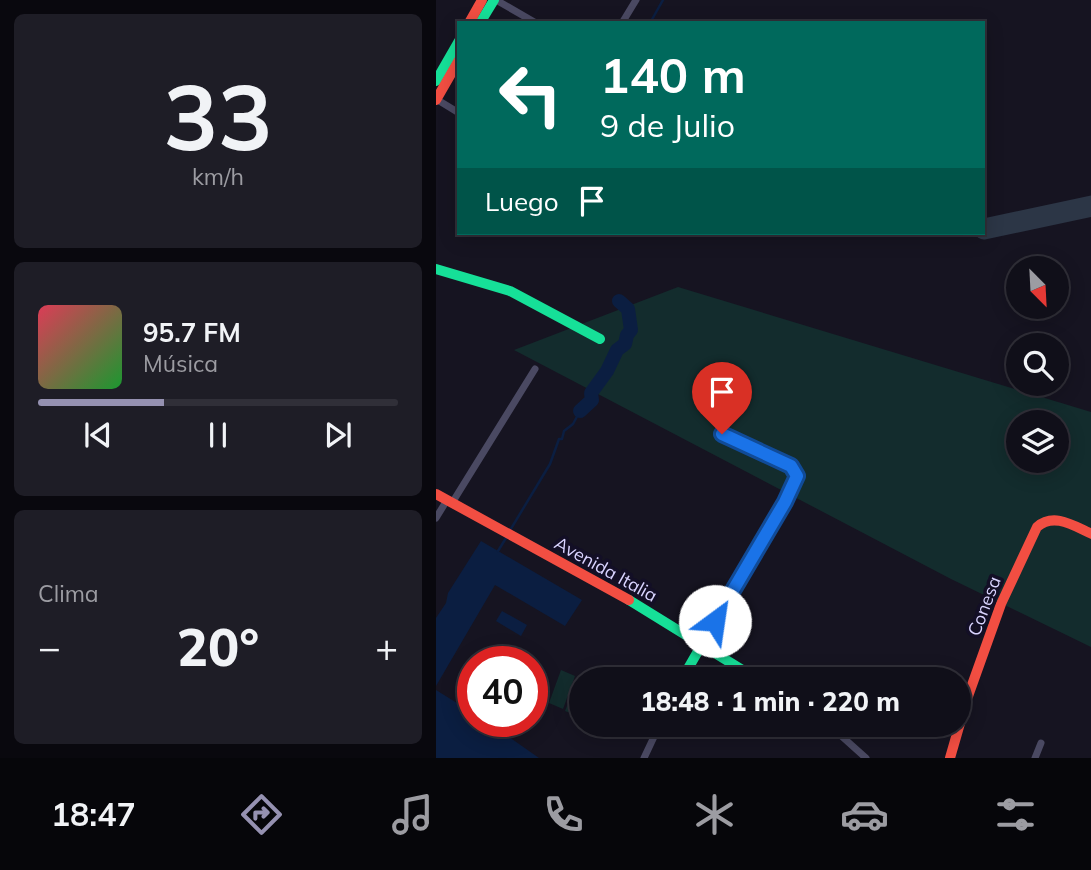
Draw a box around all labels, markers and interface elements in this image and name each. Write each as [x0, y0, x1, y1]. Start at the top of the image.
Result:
text: 140 m [600, 44, 746, 105]
icon: left [485, 49, 576, 140]
text: 33 [163, 59, 273, 173]
text: 9 de Julio [600, 105, 735, 145]
text: km/h [192, 162, 244, 191]
icon: arrive [573, 182, 611, 220]
text: Luego [485, 185, 559, 218]
north arrow [1006, 256, 1070, 318]
map controls [1006, 256, 1069, 473]
text: 95.7 FM [143, 316, 241, 349]
button: search [1006, 333, 1069, 396]
text: Música [143, 349, 218, 378]
pin [692, 362, 752, 434]
icon: arrive [703, 373, 741, 411]
button: layers [1006, 410, 1069, 473]
icon: previous [79, 416, 117, 454]
icon: pause [199, 416, 237, 454]
icon: next [319, 416, 357, 454]
street label: Avenida Italia [550, 531, 662, 607]
street label: Conesa [962, 573, 1006, 639]
text: Clima [38, 579, 99, 608]
position arrow [678, 584, 752, 658]
text: 20° [177, 614, 259, 679]
text: − [38, 623, 61, 671]
text: + [375, 623, 398, 671]
speed limit sign: 40 [457, 646, 548, 737]
text: 18:48 · 1 min · 220 m [640, 685, 900, 718]
icon: directions [237, 790, 286, 839]
icon: music [388, 790, 437, 839]
icon: phone [539, 790, 588, 839]
icon: climate [690, 790, 739, 839]
icon: car [840, 790, 889, 839]
icon: filters [991, 790, 1040, 839]
text: 18:47 [51, 794, 136, 834]

